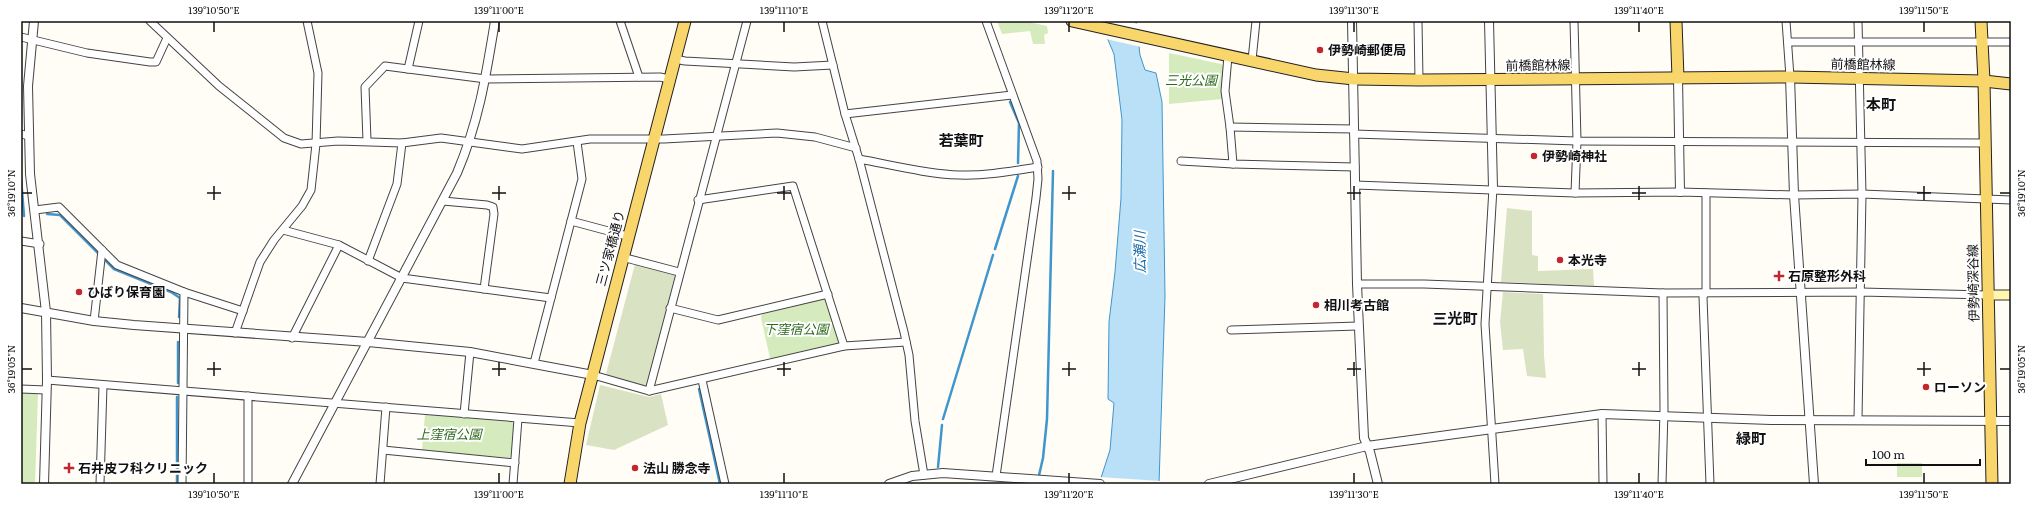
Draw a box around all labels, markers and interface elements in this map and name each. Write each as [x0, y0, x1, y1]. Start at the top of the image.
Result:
text: 139°10'50"E [188, 2, 240, 17]
text: 139°11'00"E [474, 2, 524, 17]
text: 139°11'10"E [760, 2, 808, 17]
text: 139°11'20"E [1044, 2, 1094, 17]
text: 139°11'30"E [1329, 2, 1379, 17]
text: 139°11'40"E [1614, 2, 1664, 17]
text: 139°11'50"E [1899, 2, 1949, 17]
place label: 伊勢崎郵便局 [1328, 40, 1406, 59]
marker: 伊勢崎郵便局 [1315, 45, 1325, 55]
street label: 前橋館林線 [1830, 53, 1896, 74]
street label: 前橋館林線 [1505, 54, 1571, 75]
park label: 三光公園 [1165, 70, 1219, 89]
district label: 本町 [1866, 92, 1896, 115]
district label: 若葉町 [938, 128, 984, 151]
place label: 伊勢崎神社 [1542, 146, 1607, 165]
marker: 伊勢崎神社 [1529, 151, 1539, 161]
text: 36°19'10"N [3, 169, 18, 217]
text: 36°19'10"N [2013, 169, 2028, 217]
street label: 三ツ家橋通り [590, 208, 629, 288]
water label: 広瀬川 [1129, 229, 1149, 273]
street label: 伊勢崎深谷線 [1962, 244, 1983, 322]
place label: 本光寺 [1568, 250, 1607, 269]
marker: 本光寺 [1555, 255, 1565, 265]
place label: 石原整形外科 [1788, 266, 1866, 285]
marker: 石原整形外科 [1773, 270, 1785, 282]
place label: ひばり保育園 [87, 282, 165, 301]
marker: ひばり保育園 [74, 287, 84, 297]
place label: 相川考古館 [1324, 295, 1389, 314]
marker: 相川考古館 [1311, 300, 1321, 310]
district label: 三光町 [1432, 306, 1478, 329]
park label: 下窪宿公園 [763, 319, 830, 338]
text: 36°19'05"N [3, 345, 18, 393]
text: 36°19'05"N [2013, 345, 2028, 393]
place label: ローソン [1934, 377, 1986, 396]
marker: ローソン [1921, 382, 1931, 392]
park label: 上窪宿公園 [416, 424, 483, 443]
district label: 緑町 [1736, 426, 1766, 449]
scale bar [1866, 441, 1980, 467]
text: 100 m [1872, 445, 1905, 463]
place label: 石井皮フ科クリニック [78, 458, 208, 477]
place label: 法山 勝念寺 [643, 458, 711, 477]
marker: 石井皮フ科クリニック [63, 462, 75, 474]
marker: 法山 勝念寺 [630, 463, 640, 473]
text: 139°10'50"E [188, 486, 240, 501]
text: 139°11'00"E [474, 486, 524, 501]
text: 139°11'10"E [760, 486, 808, 501]
text: 139°11'20"E [1044, 486, 1094, 501]
text: 139°11'30"E [1329, 486, 1379, 501]
text: 139°11'40"E [1614, 486, 1664, 501]
text: 139°11'50"E [1899, 486, 1949, 501]

